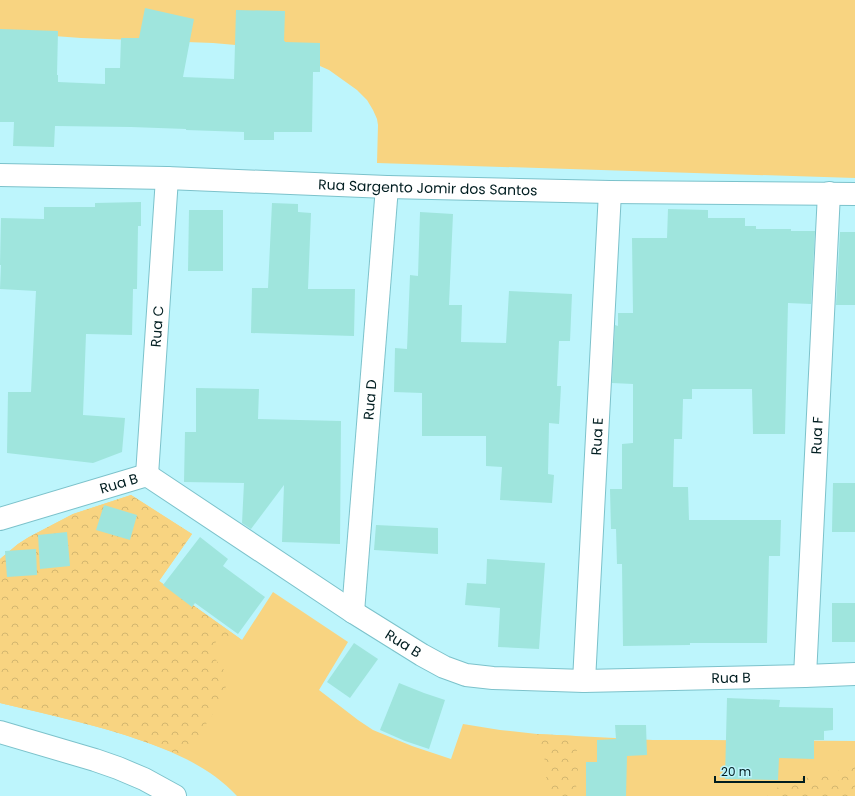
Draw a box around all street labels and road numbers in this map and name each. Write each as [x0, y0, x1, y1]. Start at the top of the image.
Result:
street label: Rua Sargento Jomir dos Santos [318, 174, 538, 200]
street label: Rua C [146, 305, 168, 348]
street label: Rua D [358, 379, 382, 421]
street label: Rua F [806, 416, 828, 455]
street label: Rua E [586, 417, 608, 456]
street label: Rua B [97, 468, 140, 499]
street label: Rua B [381, 624, 425, 662]
street label: Rua B [711, 667, 751, 688]

